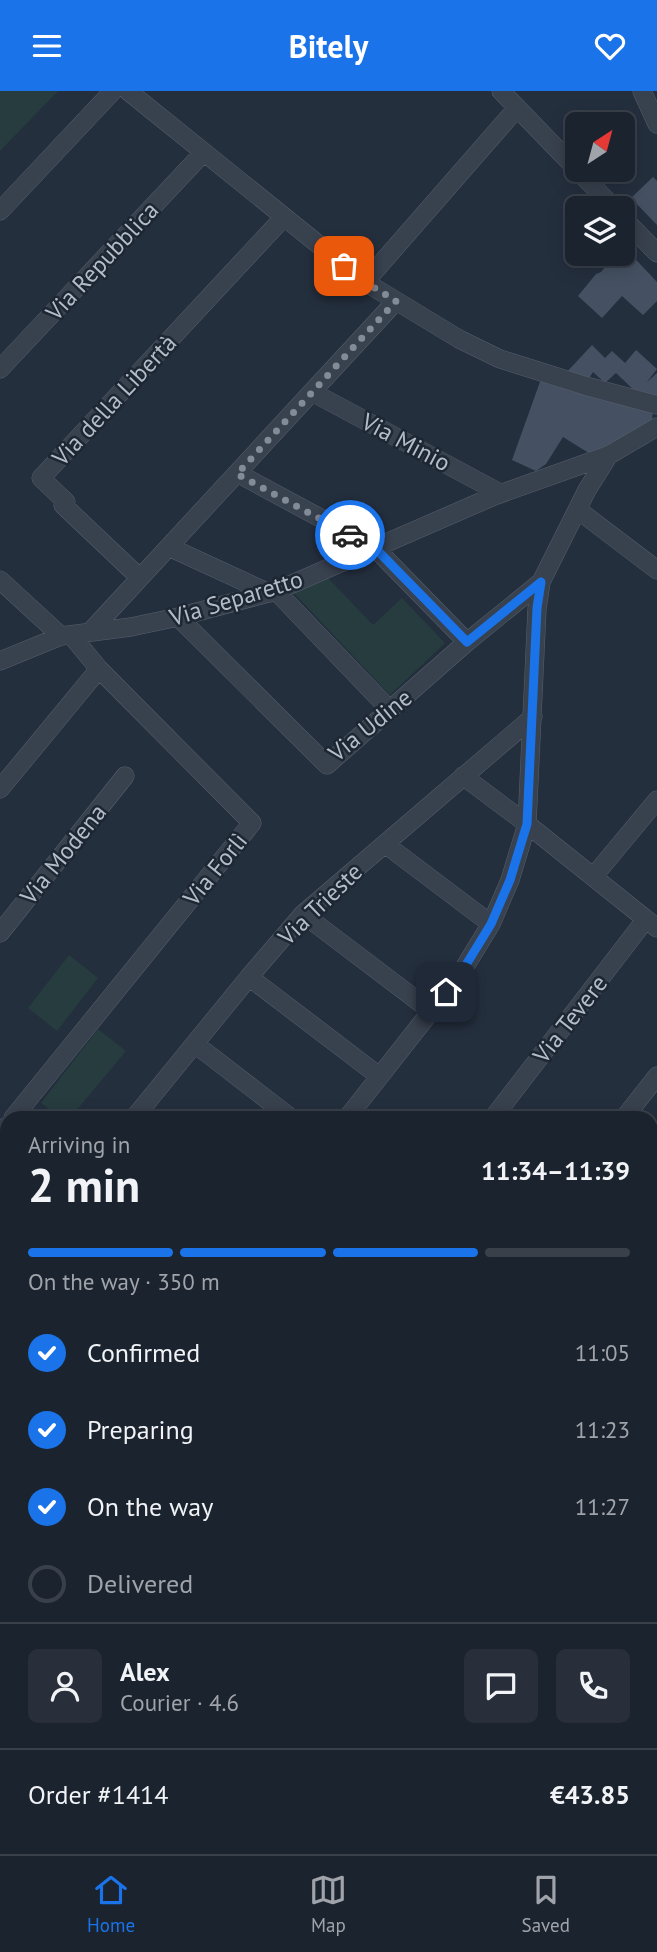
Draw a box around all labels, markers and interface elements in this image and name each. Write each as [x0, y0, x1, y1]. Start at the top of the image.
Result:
text: Bitely [289, 25, 368, 67]
icon: menu [28, 27, 66, 65]
icon: heart [591, 27, 629, 65]
north arrow [565, 112, 635, 182]
map controls [565, 112, 635, 266]
street label: Via Repubblica [38, 195, 165, 328]
button: layers [565, 196, 635, 266]
pin [314, 236, 374, 296]
icon: bag [325, 247, 363, 285]
street label: Via della Libertà [44, 328, 183, 473]
street label: Via Minio [355, 405, 456, 478]
courier [315, 500, 385, 570]
icon: car [331, 516, 369, 554]
street label: Via Separetto [165, 563, 306, 633]
street label: Via Udine [321, 682, 418, 769]
street label: Via Modena [12, 797, 113, 911]
street label: Via Forlì [176, 826, 254, 913]
street label: Via Trieste [271, 856, 369, 952]
pin [416, 962, 476, 1022]
street label: Via Tevere [525, 969, 614, 1070]
icon: home [427, 973, 465, 1011]
text: Arriving in [28, 1130, 130, 1159]
text: 11:34–11:39 [481, 1154, 630, 1187]
text: 2 min [28, 1155, 140, 1215]
text: On the way · 350 m [28, 1267, 220, 1296]
icon: check [28, 1334, 66, 1372]
text: Confirmed [87, 1336, 200, 1369]
text: 11:05 [575, 1338, 630, 1367]
icon: check [28, 1411, 66, 1449]
text: Preparing [87, 1413, 194, 1446]
text: 11:23 [575, 1415, 630, 1444]
icon: check [28, 1488, 66, 1526]
text: On the way [87, 1490, 213, 1523]
text: 11:27 [575, 1492, 630, 1521]
text: Delivered [87, 1567, 193, 1600]
button: person [28, 1649, 102, 1723]
button: chat [464, 1649, 538, 1723]
button: phone [556, 1649, 630, 1723]
text: Alex [120, 1655, 170, 1688]
text: Courier · 4.6 [120, 1688, 239, 1717]
text: Order #1414 [28, 1778, 168, 1811]
text: €43.85 [550, 1778, 630, 1811]
tab: Home [87, 1871, 135, 1937]
tab: Map [309, 1871, 347, 1937]
tab: Saved [522, 1871, 570, 1937]

